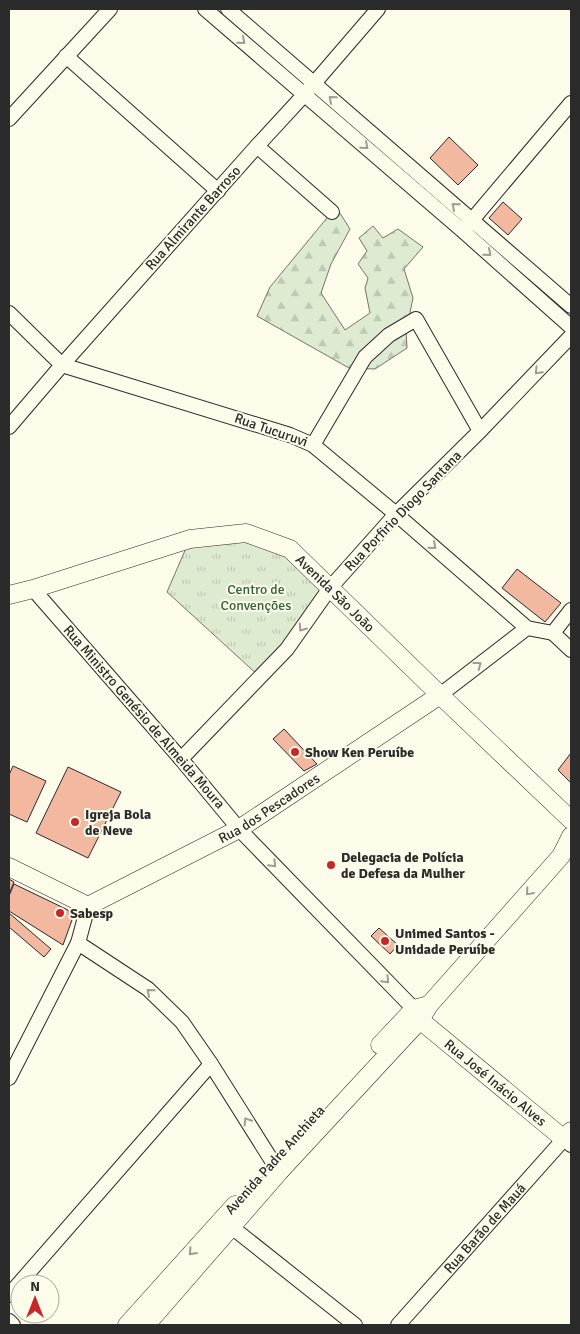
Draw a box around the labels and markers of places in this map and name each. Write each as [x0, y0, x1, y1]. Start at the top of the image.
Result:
place label: Show Ken Peruíbe [305, 744, 414, 761]
marker: Show Ken Peruíbe [289, 746, 301, 758]
place label: Igreja Bola de Neve [85, 806, 151, 839]
marker: Igreja Bola de Neve [69, 816, 81, 828]
place label: Delegacia de Polícia de Defesa da Mulher [341, 849, 465, 882]
marker: Delegacia de Polícia de Defesa da Mulher [325, 859, 337, 871]
place label: Sabesp [70, 905, 114, 922]
marker: Sabesp [54, 907, 66, 919]
place label: Unimed Santos - Unidade Peruíbe [395, 925, 495, 958]
marker: Unimed Santos - Unidade Peruíbe [379, 935, 391, 947]

